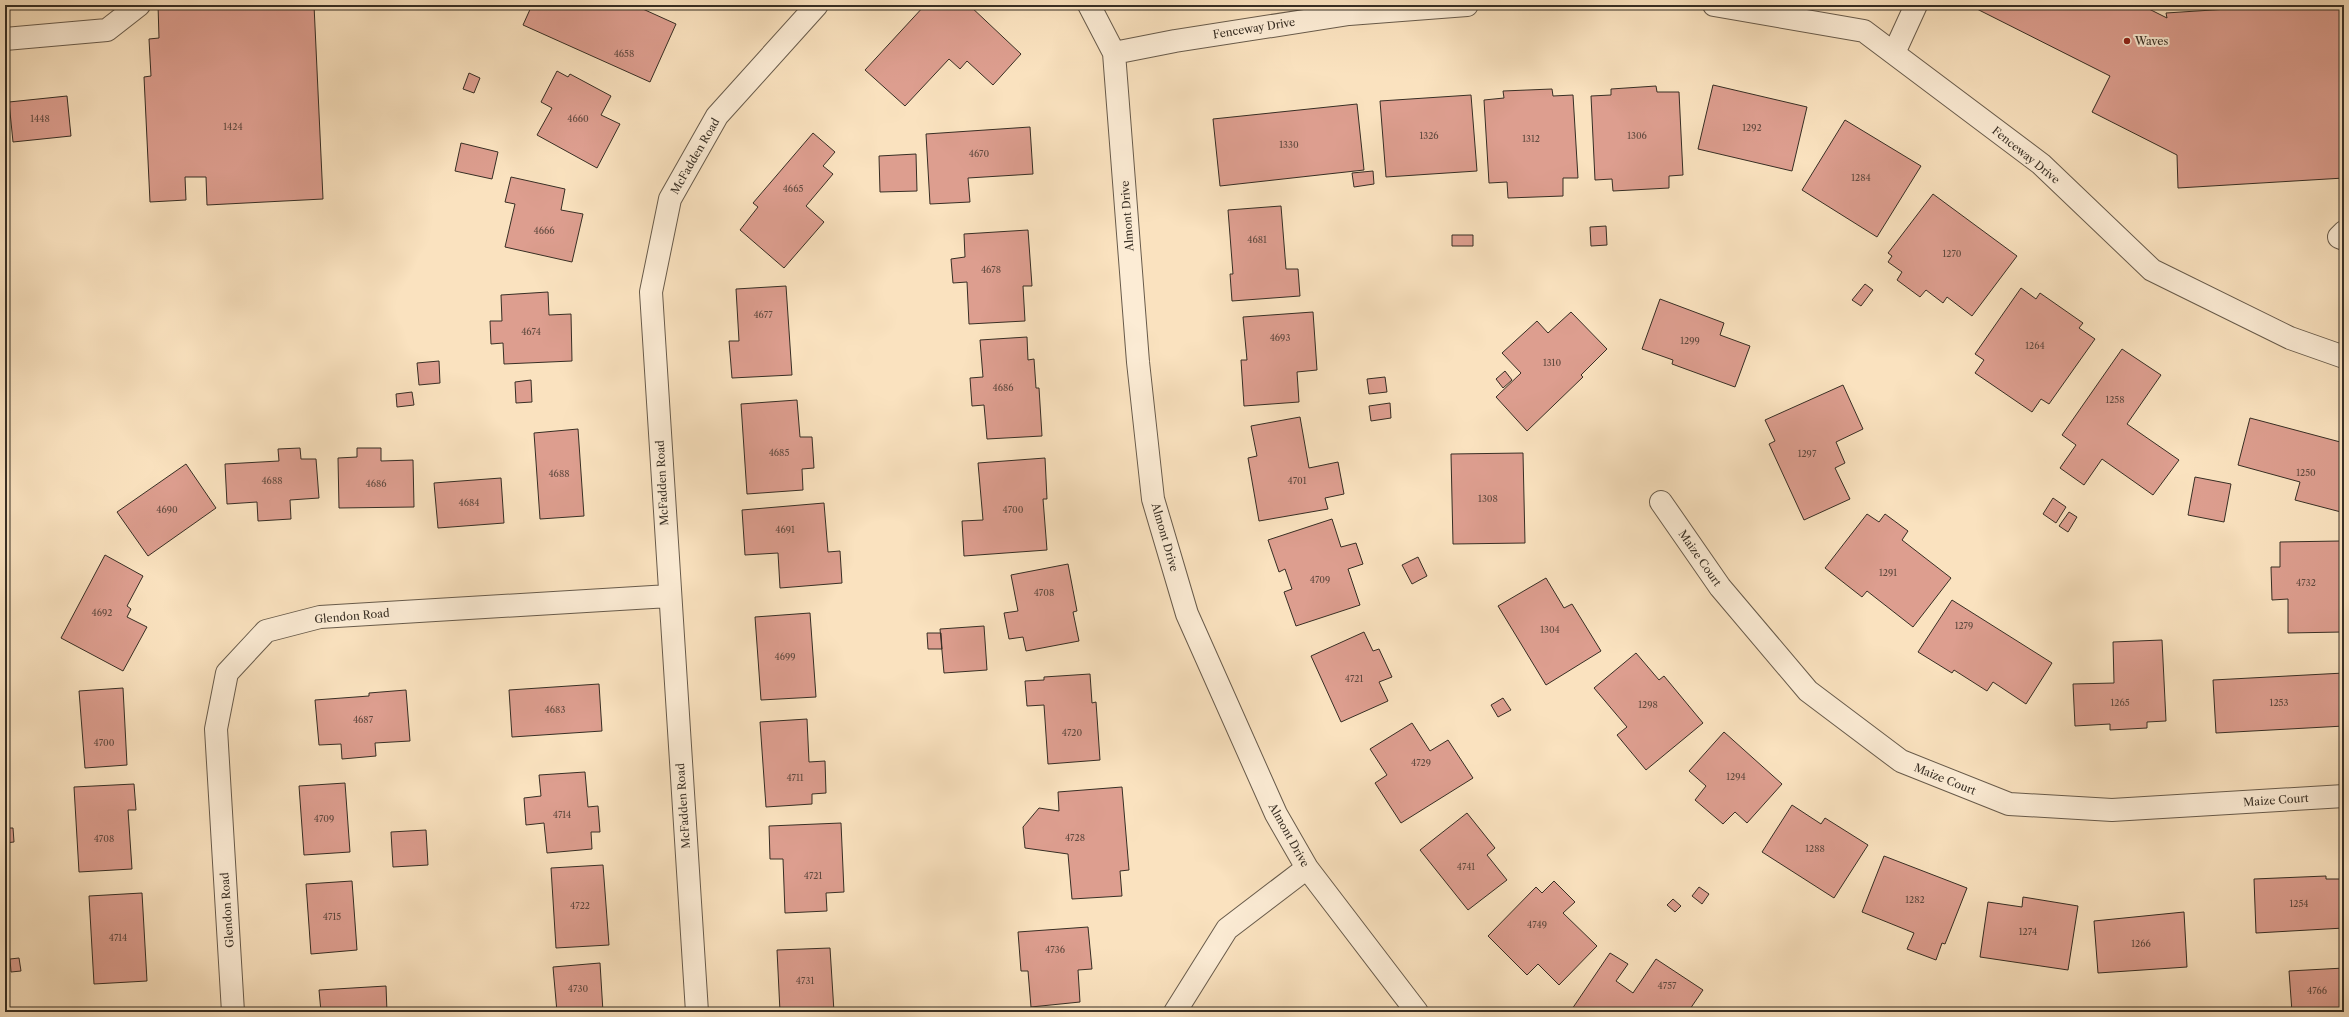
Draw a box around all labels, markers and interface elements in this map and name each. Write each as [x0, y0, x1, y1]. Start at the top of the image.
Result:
street label: Fenceway Drive [1212, 15, 1296, 41]
place label: Waves [2134, 34, 2168, 48]
marker: Waves [2122, 36, 2132, 46]
house number: 4658 [614, 48, 634, 59]
house number: 1448 [30, 113, 50, 124]
house number: 4660 [567, 113, 589, 124]
street label: McFadden Road [667, 115, 723, 197]
house number: 1424 [223, 121, 243, 132]
house number: 1292 [1742, 122, 1762, 133]
street label: Fenceway Drive [1989, 123, 2063, 187]
house number: 1326 [1419, 130, 1439, 141]
house number: 1306 [1627, 130, 1647, 141]
house number: 1312 [1522, 133, 1540, 144]
house number: 1330 [1279, 139, 1299, 150]
house number: 4670 [969, 148, 990, 159]
house number: 1284 [1851, 172, 1871, 183]
street label: Almont Drive [1118, 180, 1137, 253]
house number: 4665 [783, 183, 803, 194]
house number: 4666 [533, 225, 555, 236]
house number: 4681 [1247, 234, 1267, 245]
house number: 1270 [1942, 248, 1962, 259]
house number: 4678 [981, 264, 1001, 275]
house number: 4677 [753, 309, 773, 320]
house number: 4674 [521, 326, 541, 337]
house number: 4693 [1270, 332, 1290, 343]
house number: 1299 [1680, 335, 1700, 346]
house number: 1264 [2025, 340, 2045, 351]
house number: 1310 [1543, 357, 1561, 368]
house number: 4686 [992, 382, 1014, 393]
house number: 1258 [2105, 394, 2125, 405]
street label: McFadden Road [653, 440, 671, 526]
house number: 4685 [769, 447, 789, 458]
house number: 1297 [1798, 448, 1817, 459]
house number: 1250 [2296, 467, 2316, 478]
house number: 4688 [548, 468, 570, 479]
house number: 4688 [261, 475, 283, 486]
house number: 4701 [1287, 475, 1307, 486]
house number: 4686 [365, 478, 387, 489]
house number: 1308 [1478, 493, 1498, 504]
house number: 4684 [458, 497, 480, 508]
street label: Almont Drive [1148, 500, 1181, 573]
house number: 4690 [156, 504, 178, 515]
house number: 4700 [1002, 504, 1024, 515]
house number: 4691 [775, 524, 795, 535]
street label: Maize Court [1675, 527, 1725, 589]
house number: 1291 [1879, 567, 1897, 578]
house number: 4709 [1310, 574, 1330, 585]
house number: 4732 [2296, 577, 2316, 588]
house number: 4708 [1034, 587, 1054, 598]
street label: Glendon Road [314, 606, 391, 626]
house number: 4692 [92, 607, 112, 618]
house number: 1279 [1955, 620, 1973, 631]
house number: 1304 [1540, 624, 1560, 635]
house number: 4699 [774, 651, 796, 662]
house number: 4721 [1345, 673, 1364, 684]
house number: 1265 [2110, 697, 2130, 708]
house number: 1253 [2270, 697, 2288, 708]
house number: 1298 [1638, 699, 1658, 710]
house number: 4683 [545, 704, 565, 715]
house number: 4687 [353, 714, 374, 725]
house number: 4720 [1062, 727, 1083, 738]
house number: 4700 [93, 737, 115, 748]
house number: 4729 [1411, 757, 1431, 768]
street label: Maize Court [1912, 760, 1978, 798]
street label: McFadden Road [673, 762, 693, 849]
house number: 1294 [1726, 771, 1746, 782]
house number: 4711 [786, 772, 804, 783]
street label: Maize Court [2243, 791, 2309, 809]
street label: Almont Drive [1265, 800, 1312, 869]
house number: 4714 [553, 809, 571, 820]
house number: 4709 [314, 813, 334, 824]
house number: 4728 [1065, 832, 1085, 843]
house number: 4708 [94, 833, 114, 844]
house number: 1288 [1805, 843, 1825, 854]
house number: 4741 [1457, 861, 1475, 872]
house number: 4721 [804, 870, 823, 881]
street label: Glendon Road [217, 871, 237, 948]
house number: 1282 [1905, 894, 1925, 905]
house number: 1254 [2289, 898, 2309, 909]
house number: 4722 [570, 900, 590, 911]
house number: 4715 [323, 911, 341, 922]
house number: 4749 [1527, 919, 1547, 930]
house number: 1274 [2019, 926, 2037, 937]
house number: 4714 [109, 932, 127, 943]
house number: 1266 [2131, 938, 2151, 949]
house number: 4736 [1045, 944, 1065, 955]
house number: 4731 [796, 975, 814, 986]
house number: 4757 [1658, 980, 1677, 991]
house number: 4730 [568, 983, 588, 994]
house number: 4766 [2307, 985, 2327, 996]

